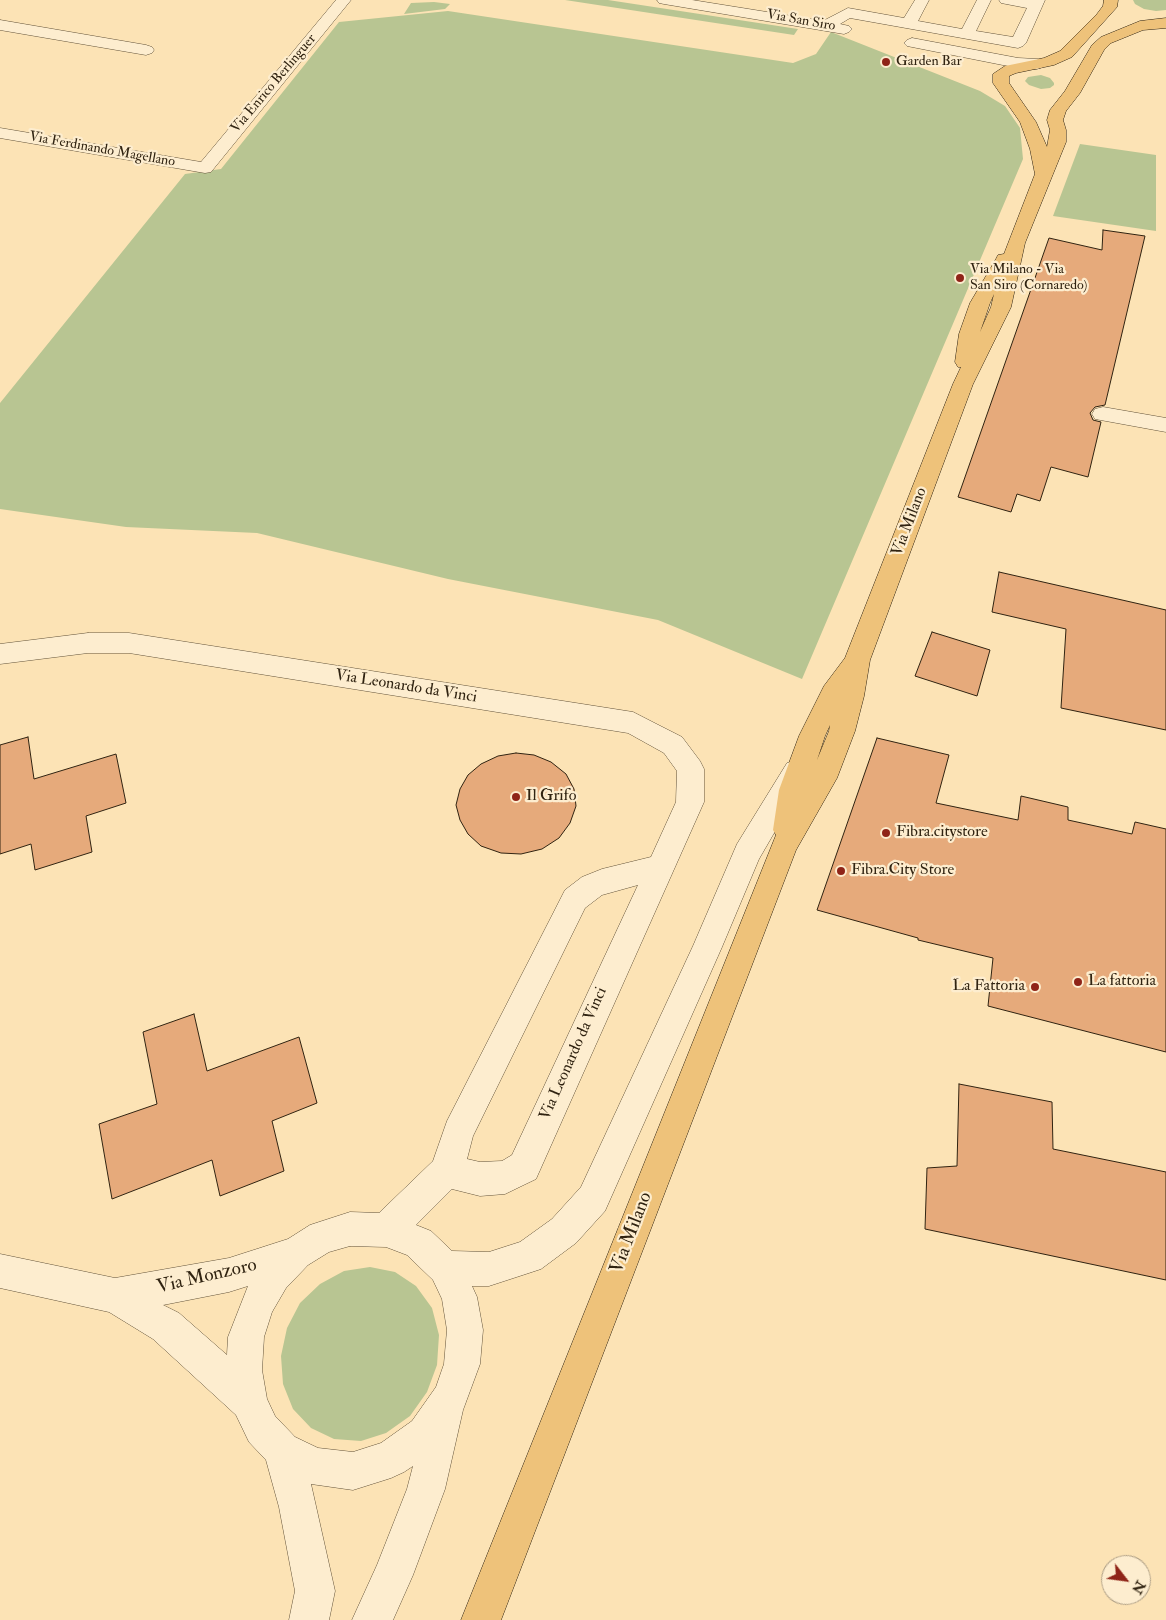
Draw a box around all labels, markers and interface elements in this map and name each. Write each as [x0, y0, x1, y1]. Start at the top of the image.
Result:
street label: Via San Siro [765, 7, 837, 35]
street label: Via Enrico Berlinguer [228, 31, 320, 137]
place label: Garden Bar [896, 54, 962, 70]
marker: Garden Bar [880, 56, 892, 68]
street label: Via Ferdinando Magellano [28, 129, 176, 171]
place label: Via Milano - Via San Siro (Cornaredo) [970, 262, 1087, 294]
marker: Via Milano - Via San Siro (Cornaredo) [954, 272, 966, 284]
street label: Via Milano [888, 485, 932, 559]
street label: Via Leonardo da Vinci [334, 666, 478, 708]
place label: Il Grifo [526, 787, 576, 807]
marker: Il Grifo [510, 791, 522, 803]
place label: Fibra.citystore [896, 823, 988, 843]
marker: Fibra.citystore [880, 827, 892, 839]
place label: Fibra.City Store [851, 861, 954, 881]
marker: Fibra.City Store [835, 865, 847, 877]
place label: La fattoria [1088, 972, 1156, 992]
marker: La fattoria [1072, 976, 1084, 988]
place label: La Fattoria [952, 977, 1025, 997]
marker: La Fattoria [1029, 981, 1041, 993]
street label: Via Leonardo da Vinci [536, 985, 612, 1123]
street label: Via Milano [606, 1189, 658, 1277]
street label: Via Monzoro [155, 1254, 259, 1300]
north arrow [1101, 1555, 1151, 1605]
text: N [1128, 1578, 1149, 1597]

